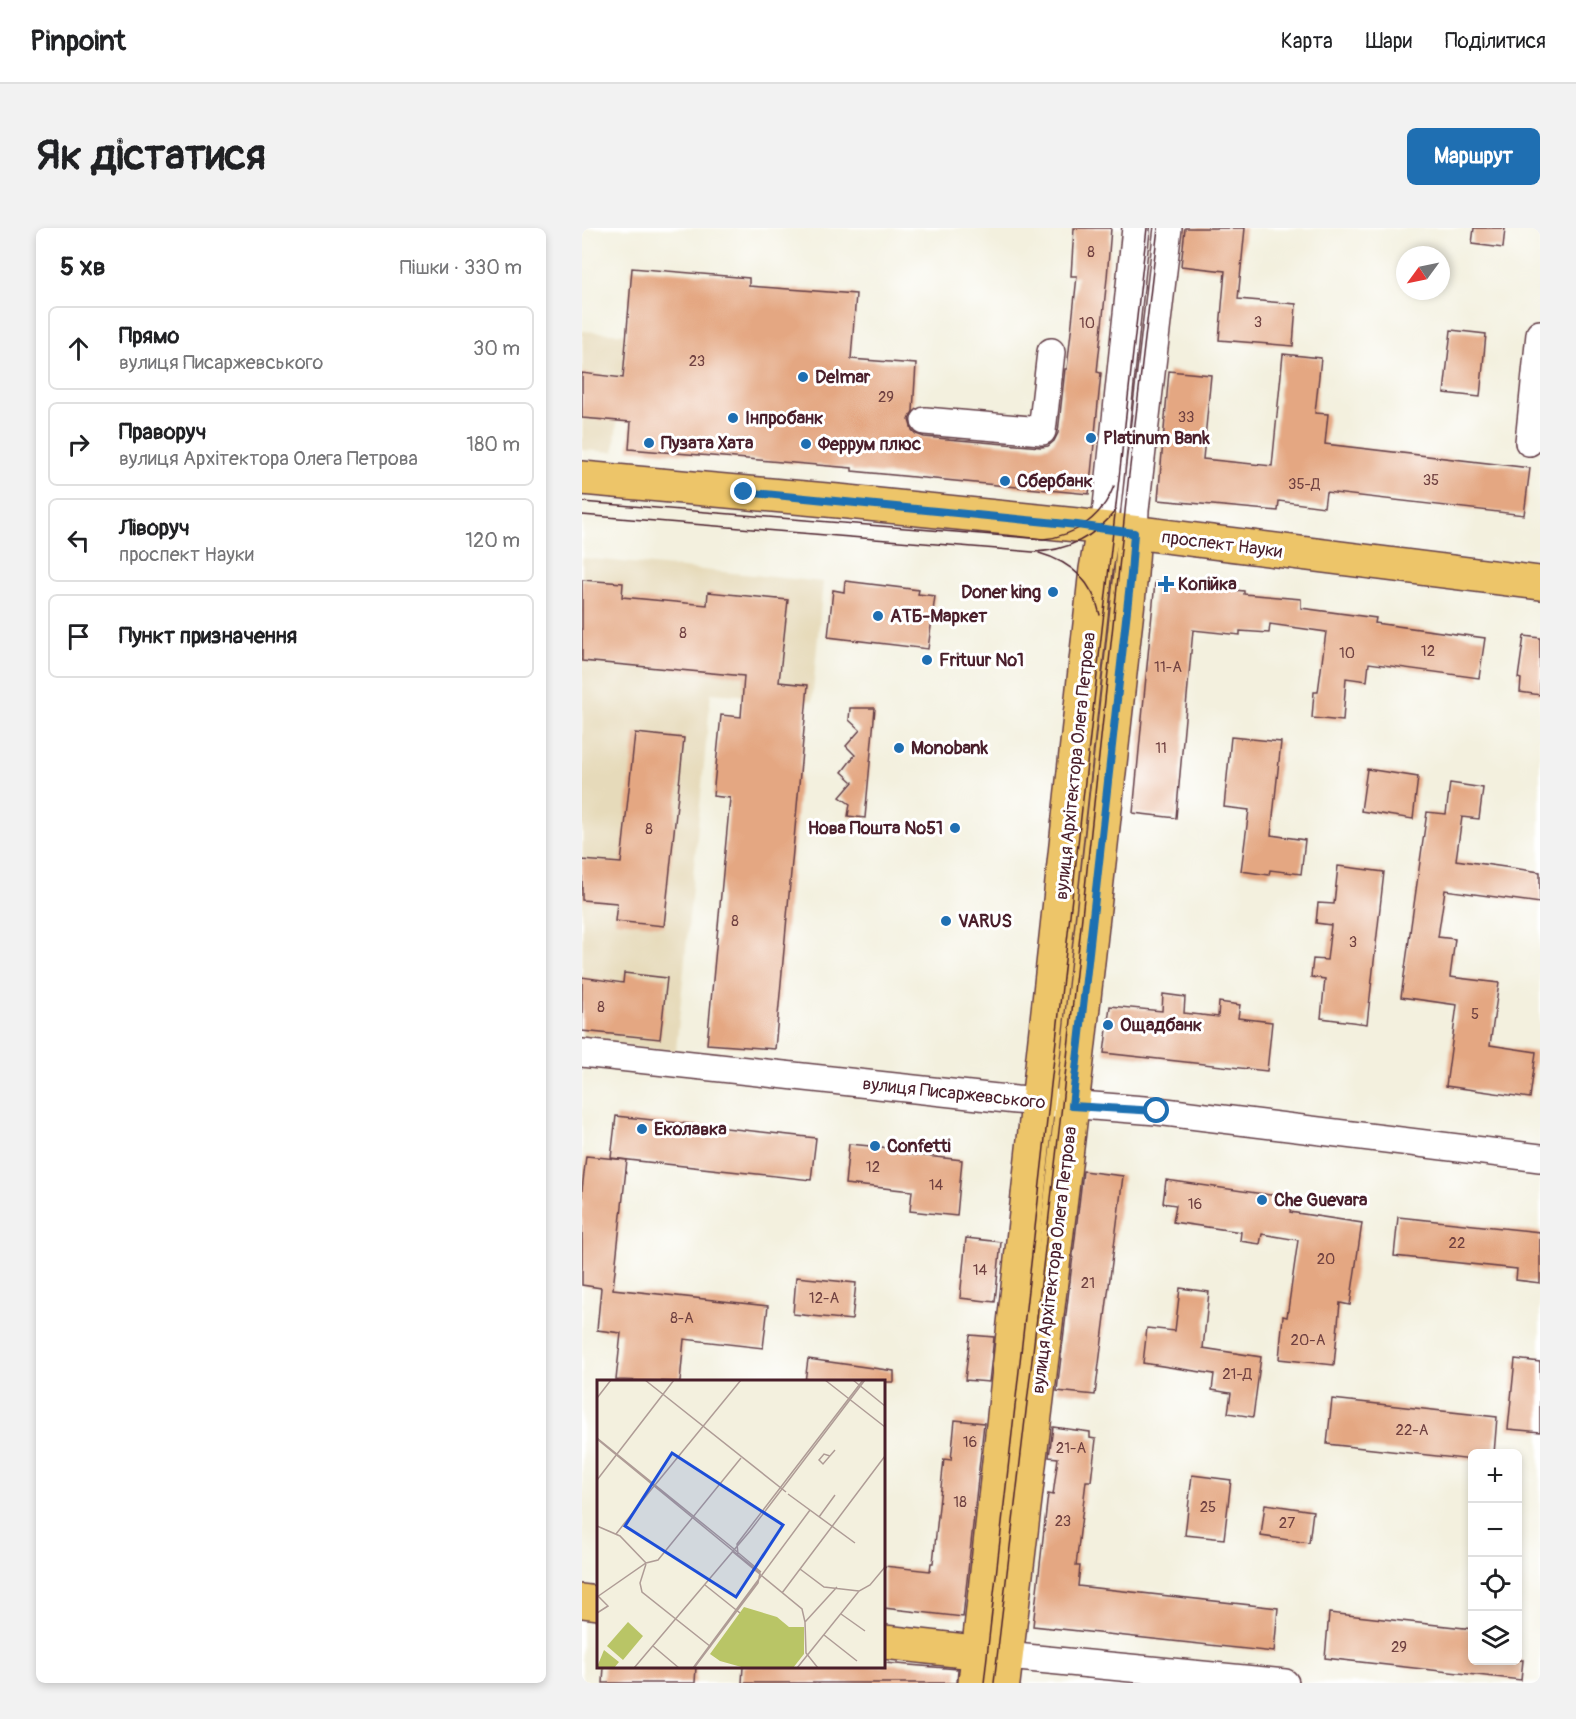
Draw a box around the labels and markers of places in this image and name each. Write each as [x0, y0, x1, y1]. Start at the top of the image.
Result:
place label: Delmar [815, 366, 871, 389]
marker: Delmar [796, 370, 810, 384]
place label: Інпробанк [745, 407, 823, 430]
marker: Інпробанк [726, 411, 740, 425]
place label: Platinum Bank [1103, 427, 1210, 450]
marker: Platinum Bank [1084, 431, 1098, 445]
place label: Пузата Хата [661, 432, 754, 455]
place label: Феррум плюс [817, 433, 921, 456]
marker: Пузата Хата [642, 436, 656, 450]
marker: Феррум плюс [799, 437, 813, 451]
place label: Сбербанк [1017, 470, 1093, 493]
marker: Сбербанк [998, 474, 1012, 488]
place label: Копійка [1178, 573, 1237, 596]
marker: Копійка [1159, 577, 1173, 591]
place label: Doner king [961, 581, 1041, 604]
marker: Doner king [1046, 585, 1060, 599]
place label: АТБ-Маркет [890, 605, 988, 628]
marker: АТБ-Маркет [871, 609, 885, 623]
place label: Frituur №1 [939, 649, 1024, 672]
marker: Frituur №1 [920, 653, 934, 667]
place label: Monobank [911, 737, 989, 760]
marker: Monobank [892, 741, 906, 755]
place label: Нова Пошта №51 [808, 817, 943, 840]
marker: Нова Пошта №51 [948, 821, 962, 835]
place label: VARUS [958, 910, 1012, 933]
marker: VARUS [939, 914, 953, 928]
place label: Ощадбанк [1120, 1014, 1202, 1037]
marker: Ощадбанк [1101, 1018, 1115, 1032]
place label: Еколавка [654, 1118, 727, 1141]
marker: Еколавка [635, 1122, 649, 1136]
place label: Confetti [887, 1135, 951, 1158]
marker: Confetti [868, 1139, 882, 1153]
place label: Che Guevara [1274, 1189, 1368, 1212]
marker: Che Guevara [1255, 1193, 1269, 1207]

